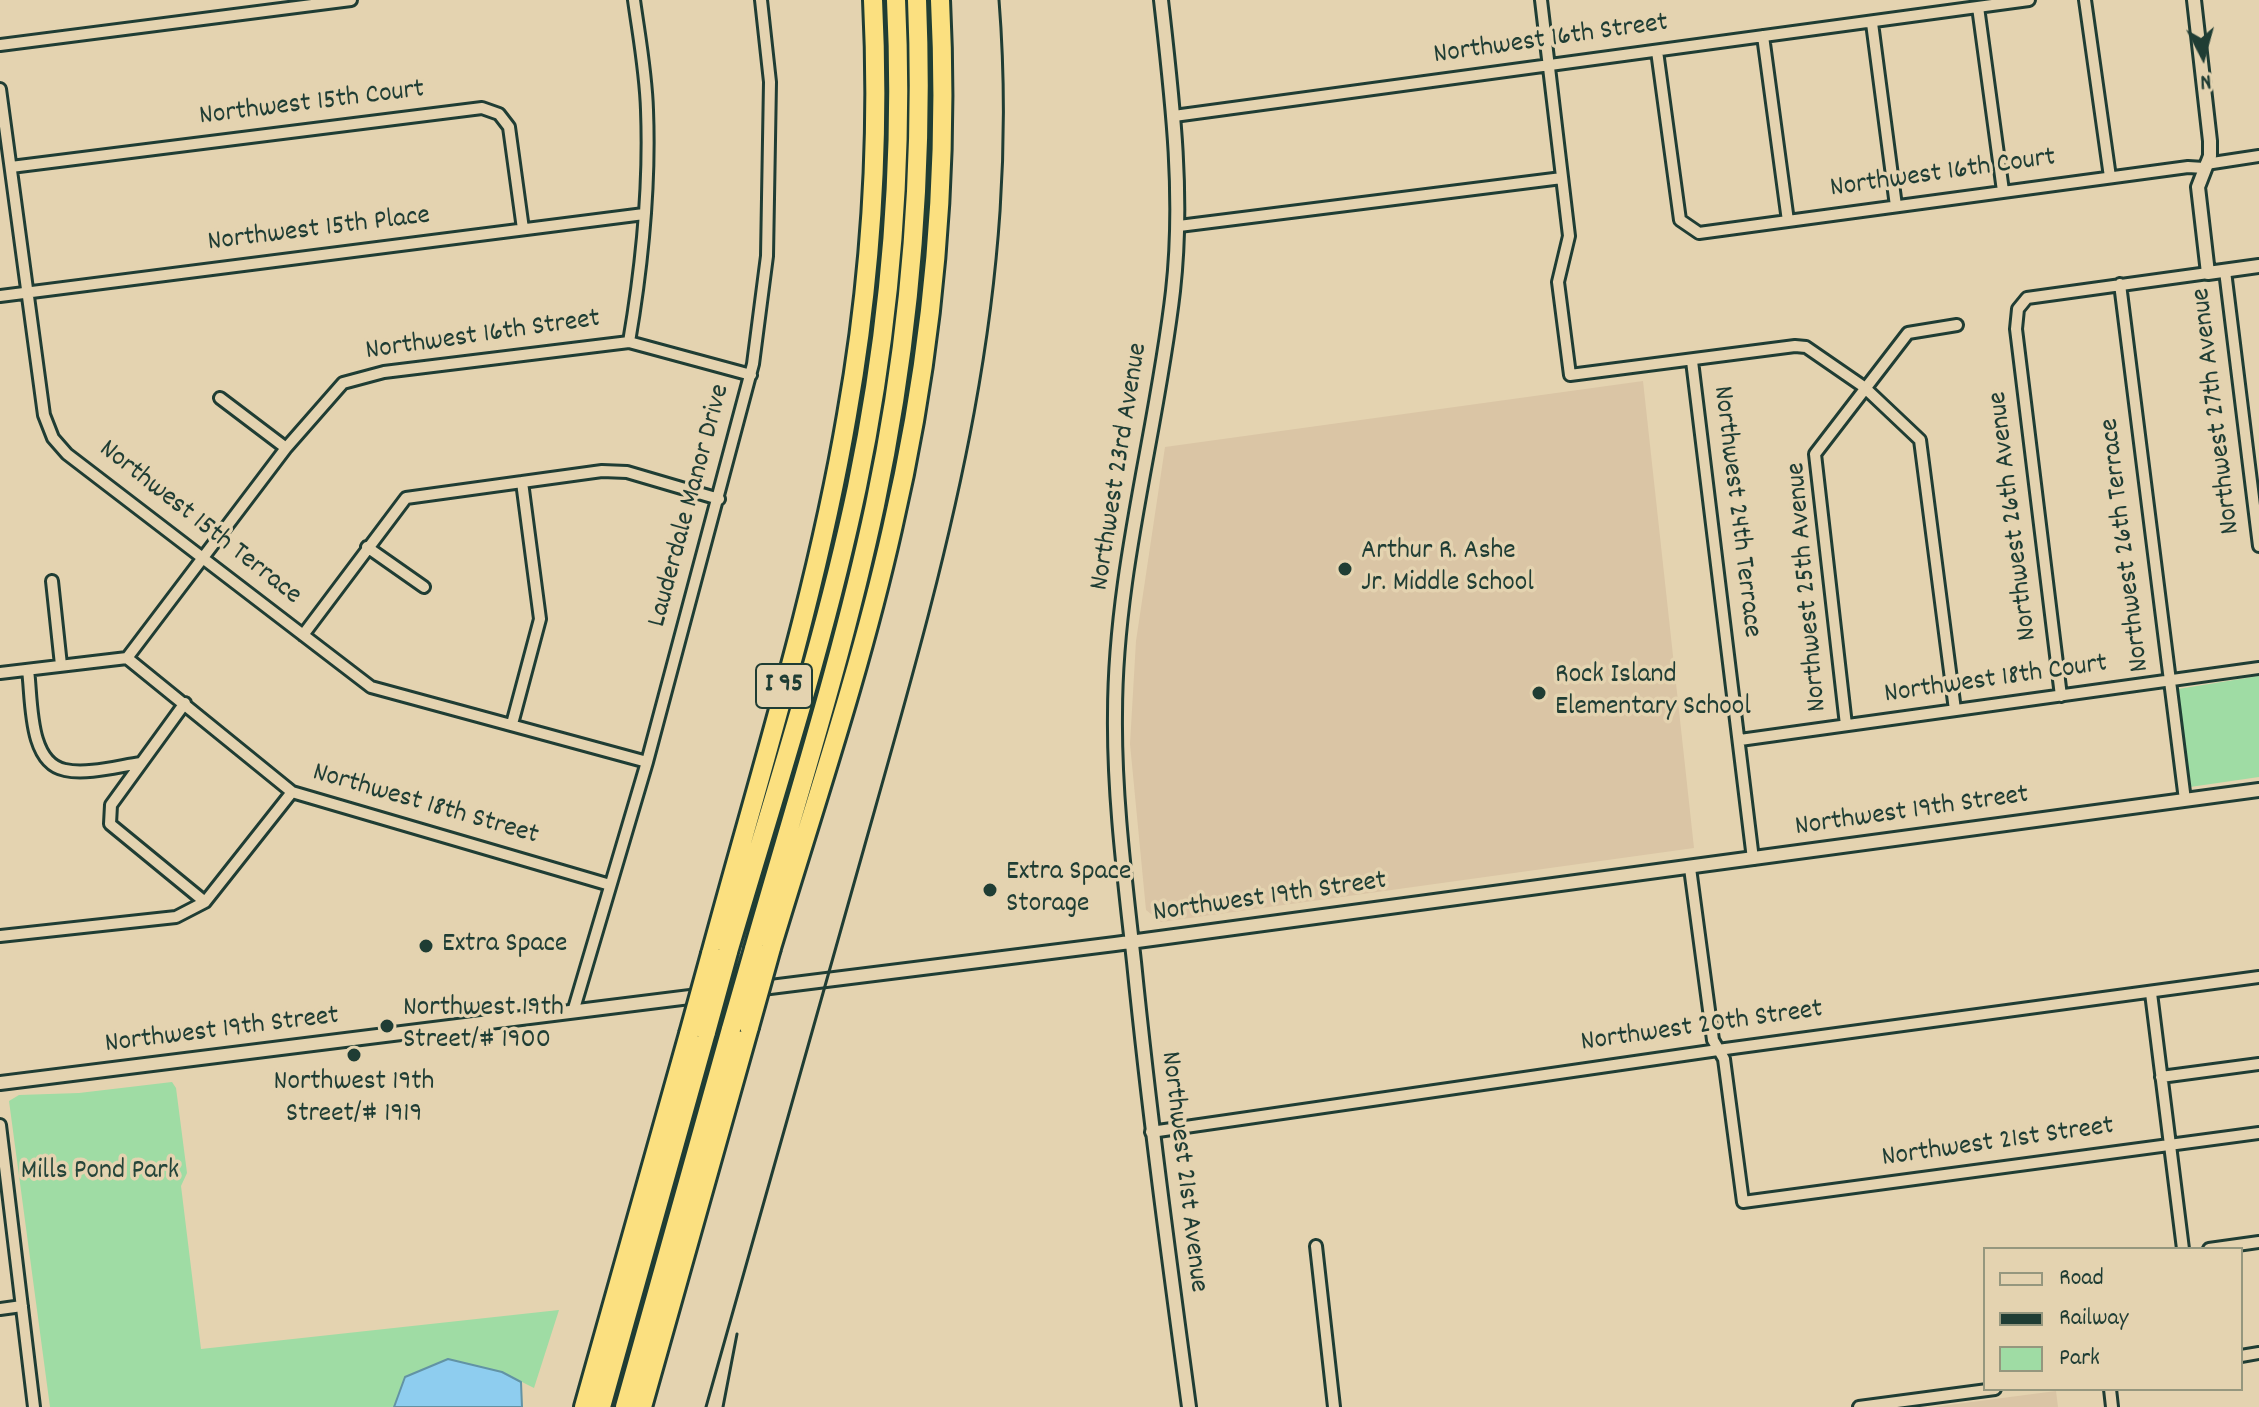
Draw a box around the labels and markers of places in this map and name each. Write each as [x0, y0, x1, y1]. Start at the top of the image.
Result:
place label: Arthur R. Ashe Jr. Middle School [1361, 536, 1534, 602]
marker: Arthur R. Ashe Jr. Middle School [1336, 560, 1354, 578]
place label: Rock Island Elementary School [1555, 660, 1751, 726]
marker: Rock Island Elementary School [1530, 684, 1548, 702]
place label: Extra Space Storage [1006, 857, 1131, 923]
marker: Extra Space Storage [981, 881, 999, 899]
place label: Extra Space [442, 929, 567, 963]
marker: Extra Space [417, 937, 435, 955]
place label: Northwest 19th Street/# 1900 [403, 993, 564, 1059]
marker: Northwest 19th Street/# 1900 [378, 1017, 396, 1035]
marker: Northwest 19th Street/# 1919 [345, 1046, 363, 1064]
place label: Northwest 19th Street/# 1919 [274, 1067, 434, 1133]

